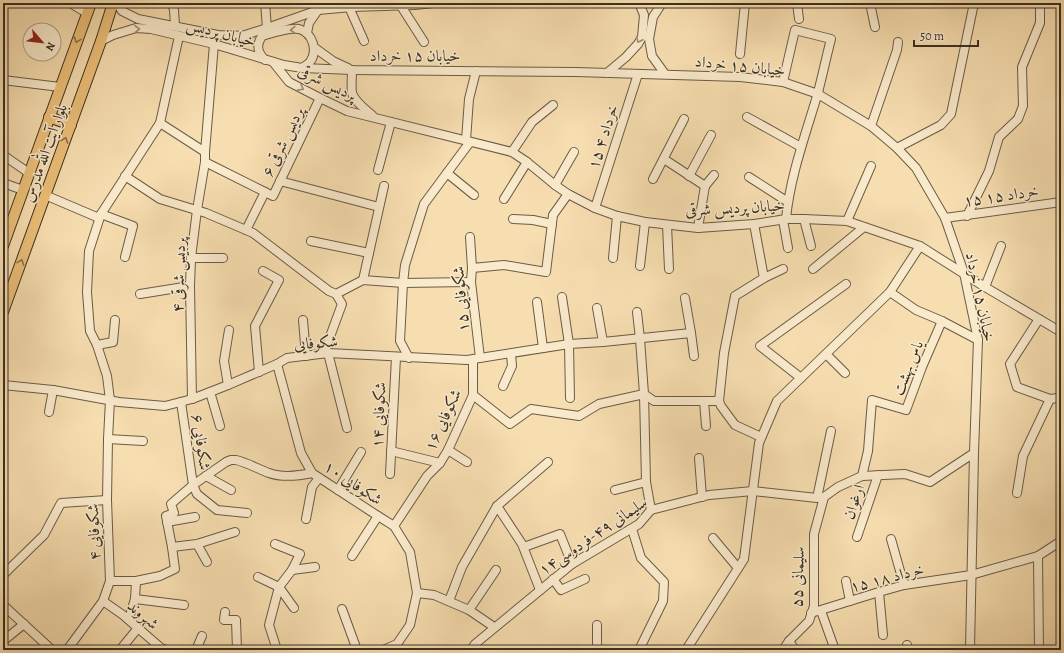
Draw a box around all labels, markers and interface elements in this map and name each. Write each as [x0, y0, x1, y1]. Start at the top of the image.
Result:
street label: خیابان پردیس [184, 13, 258, 53]
north arrow [22, 22, 62, 62]
scale bar [914, 22, 978, 48]
one-way arrow [135, 25, 141, 33]
one-way arrow [290, 26, 296, 34]
text: 50 m [920, 28, 944, 44]
one-way arrow [74, 36, 82, 43]
one-way arrow [636, 36, 644, 43]
text: N [42, 39, 59, 54]
street label: خیابان ۱۵ خرداد [370, 45, 460, 67]
street label: خیابان ۱۵ خرداد [694, 50, 786, 82]
street label: پردیس شرقی [294, 59, 362, 108]
one-way arrow [297, 84, 304, 91]
street label: بلوار آیت الله مدرس [15, 100, 73, 205]
street label: پردیس شرقی ۶ [257, 101, 310, 181]
street label: ۱۵ خرداد ۴ [582, 102, 624, 172]
one-way arrow [60, 137, 69, 144]
street label: ۱۵ خرداد ۱۵ [962, 180, 1040, 212]
street label: خیابان پردیس شرقی [685, 194, 785, 222]
street label: پردیس شرقی ۴ [167, 235, 191, 313]
street label: خیابان ۱۵ خرداد [960, 250, 1000, 344]
one-way arrow [16, 259, 25, 266]
street label: شکوفایی ۱۵ [447, 265, 475, 333]
street label: شکوفایی [293, 330, 339, 356]
street label: یاس بهشت [887, 336, 929, 399]
street label: شکوفایی ۱۴ [366, 381, 392, 449]
street label: شکوفایی ۱۶ [419, 385, 467, 455]
street label: شکوفایی ۶ [186, 412, 216, 472]
street label: شکوفایی ۱۰ [319, 455, 387, 511]
street label: ارغوان [838, 482, 870, 522]
street label: سلیمانی ۴۹-فردوسی۱۴ [534, 491, 652, 581]
street label: شکوفایی ۴ [82, 503, 106, 561]
street label: سلیمانی ۵۵ [786, 546, 810, 608]
street label: ۱۵ خرداد ۱۸ [848, 558, 926, 598]
street label: شهروند [122, 595, 164, 635]

